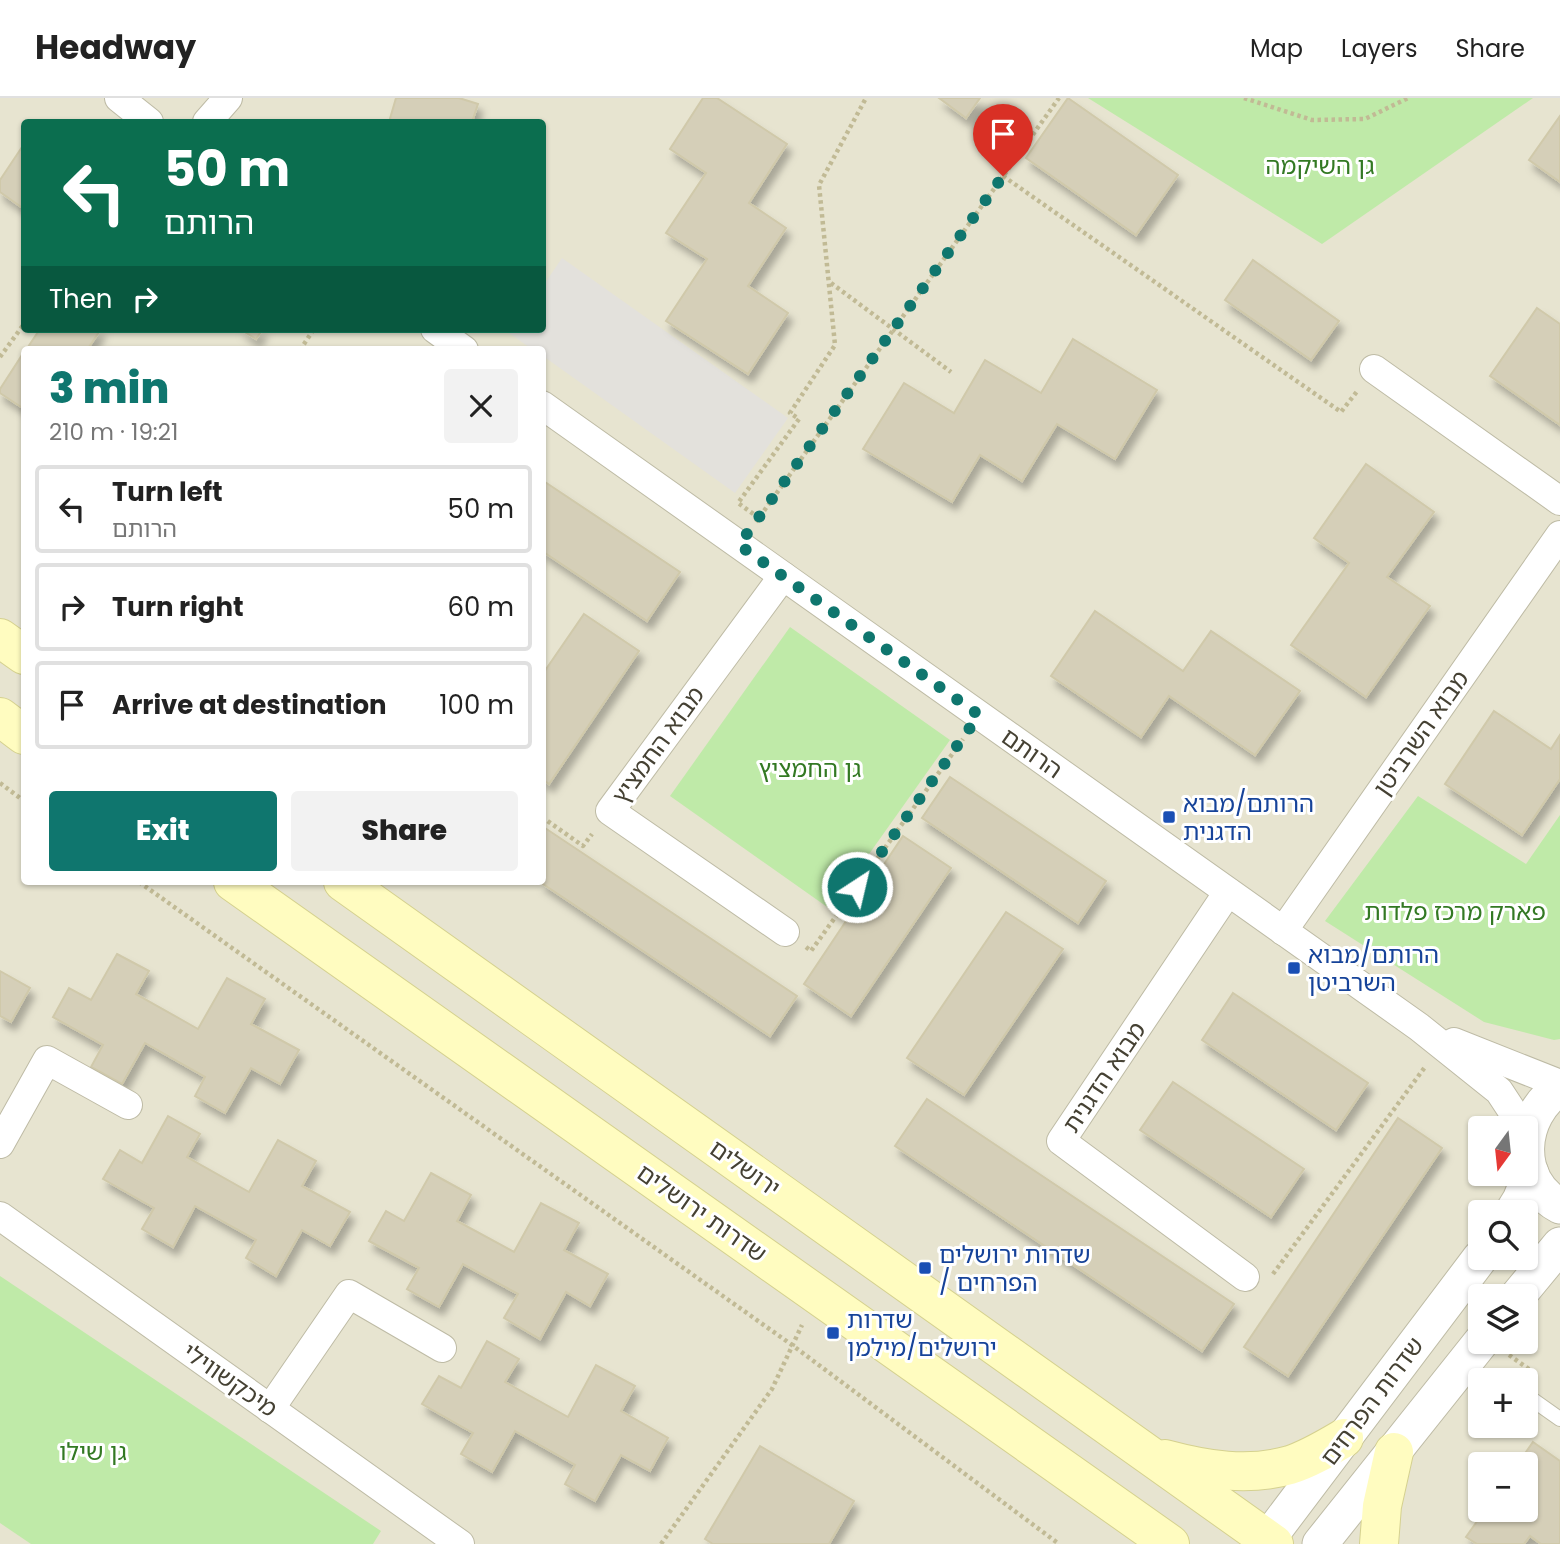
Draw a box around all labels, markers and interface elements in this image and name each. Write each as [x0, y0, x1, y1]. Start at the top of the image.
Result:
text: Headway [35, 24, 196, 71]
text: Map [1250, 32, 1303, 65]
text: Layers [1341, 32, 1417, 65]
text: Share [1455, 32, 1525, 65]
pin [973, 104, 1033, 176]
icon: arrive [984, 115, 1022, 153]
text: 50 m [164, 135, 290, 203]
icon: left [49, 147, 140, 238]
park label: גן השיקמה [1266, 149, 1374, 182]
text: הרותם [164, 200, 254, 245]
icon: right [126, 280, 164, 318]
text: Then [49, 281, 112, 317]
text: 3 min [49, 359, 169, 418]
button: close [444, 369, 518, 443]
text: 210 m · 19:21 [49, 416, 178, 448]
text: Turn left [112, 474, 223, 510]
icon: left [53, 490, 91, 528]
text: 50 m [448, 491, 514, 527]
text: הרותם [112, 513, 177, 545]
icon: right [53, 588, 91, 626]
text: Turn right [112, 589, 244, 625]
text: 60 m [447, 589, 514, 625]
street label: מבוא השרביטן [1366, 664, 1476, 802]
street label: מבוא החמציץ [604, 680, 712, 810]
icon: arrive [53, 686, 91, 724]
text: Arrive at destination [112, 687, 387, 723]
text: 100 m [439, 687, 514, 723]
street label: הרותם [995, 720, 1069, 786]
park label: גן החמציץ [759, 752, 861, 785]
place label: הרותם/מבוא הדגנית [1183, 787, 1314, 848]
button: Exit [49, 791, 277, 871]
button: Share [291, 791, 518, 871]
marker: הרותם/מבוא הדגנית [1161, 809, 1177, 825]
position arrow [820, 850, 894, 924]
park label: פארק מרכז פלדות [1364, 895, 1546, 928]
place label: הרותם/מבוא השרביטן [1308, 938, 1439, 999]
marker: הרותם/מבוא השרביטן [1286, 960, 1302, 976]
street label: מבוא הדגנית [1055, 1015, 1153, 1139]
north arrow [1468, 1116, 1538, 1186]
map controls [1468, 1116, 1538, 1522]
street label: ירושלים [703, 1132, 787, 1204]
street label: שדרות ירושלים [630, 1156, 774, 1270]
button: search [1468, 1200, 1538, 1270]
place label: שדרות ירושלים / הפרחים [939, 1238, 1090, 1299]
marker: שדרות ירושלים / הפרחים [917, 1260, 933, 1276]
button: layers [1468, 1284, 1538, 1354]
place label: שדרות ירושלים/מילמן [847, 1303, 997, 1364]
marker: שדרות ירושלים/מילמן [825, 1325, 841, 1341]
street label: שדרות הפרחים [1313, 1330, 1431, 1472]
street label: מיכקשווילי [176, 1335, 284, 1425]
button: + [1468, 1368, 1538, 1438]
park label: גן שילו [59, 1435, 127, 1468]
button: − [1468, 1452, 1538, 1522]

